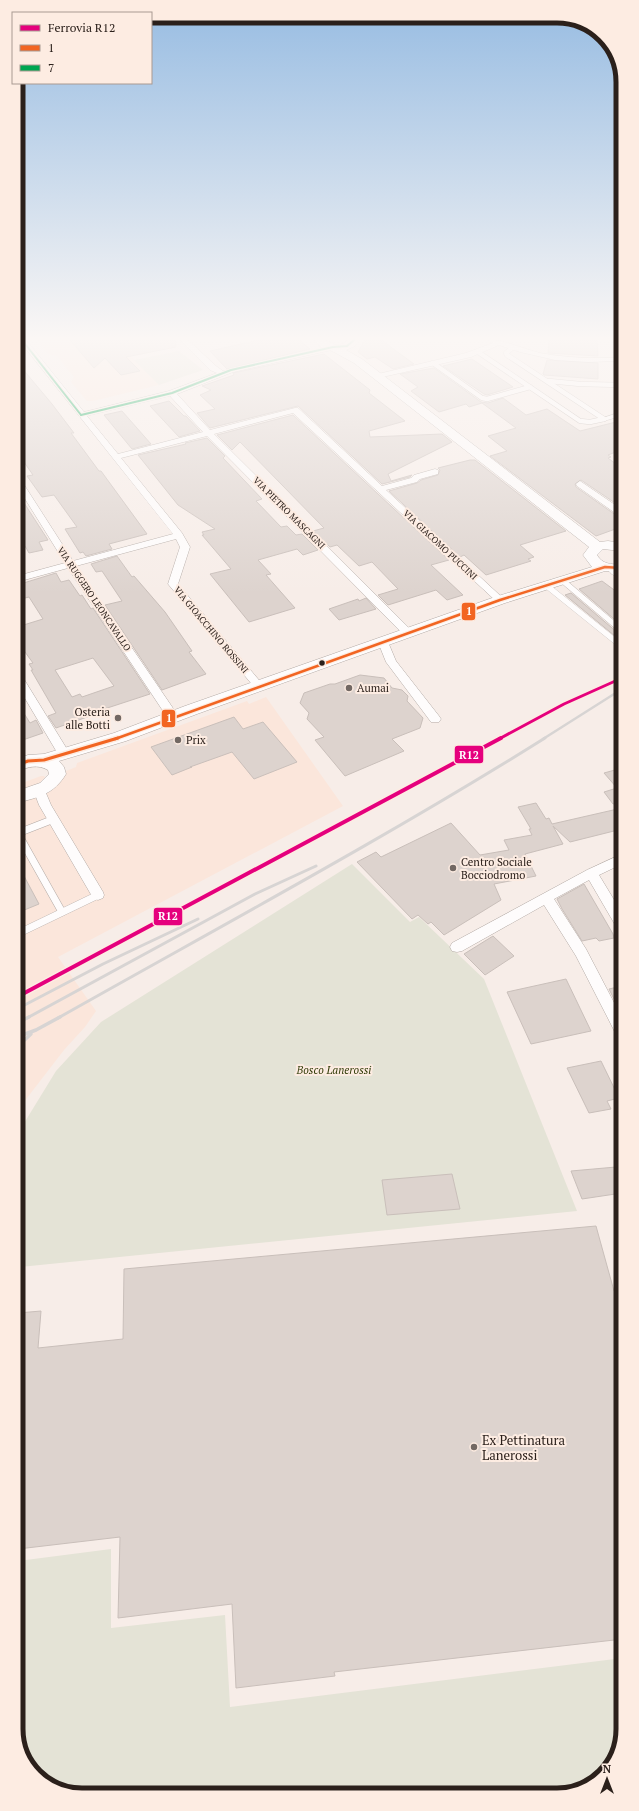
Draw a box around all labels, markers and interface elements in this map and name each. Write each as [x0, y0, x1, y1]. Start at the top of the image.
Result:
legend [12, 12, 152, 84]
text: Ferrovia R12 [48, 20, 115, 35]
text: 1 [48, 40, 54, 55]
text: 7 [48, 60, 54, 75]
street label: VIA PIETRO MASCAGNI [250, 474, 328, 552]
street label: VIA GIACOMO PUCCINI [400, 507, 480, 583]
street label: VIA RUGGERO LEONCAVALLO [55, 545, 134, 654]
street label: VIA GIOACCHINO ROSSINI [171, 584, 251, 676]
line badge: 1 [461, 602, 476, 621]
text: 1 [466, 604, 472, 618]
unlabelled marker [317, 658, 327, 668]
place label: Aumai [357, 681, 389, 695]
marker: Aumai [344, 683, 354, 693]
place label: Osteria alle Botti [65, 705, 110, 732]
line badge: 1 [161, 709, 176, 728]
text: 1 [166, 711, 172, 725]
marker: Osteria alle Botti [113, 713, 123, 723]
place label: Prix [186, 733, 206, 747]
marker: Prix [173, 735, 183, 745]
line badge: R12 [454, 745, 484, 764]
text: R12 [459, 748, 479, 762]
place label: Centro Sociale Bocciodromo [461, 855, 532, 882]
marker: Centro Sociale Bocciodromo [448, 863, 458, 873]
line badge: R12 [153, 907, 183, 926]
text: R12 [158, 909, 178, 923]
park label: Bosco Lanerossi [296, 1063, 371, 1077]
place label: Ex Pettinatura Lanerossi [482, 1431, 565, 1464]
marker: Ex Pettinatura Lanerossi [469, 1442, 479, 1452]
north arrow [587, 1759, 627, 1799]
text: N [603, 1762, 612, 1776]

